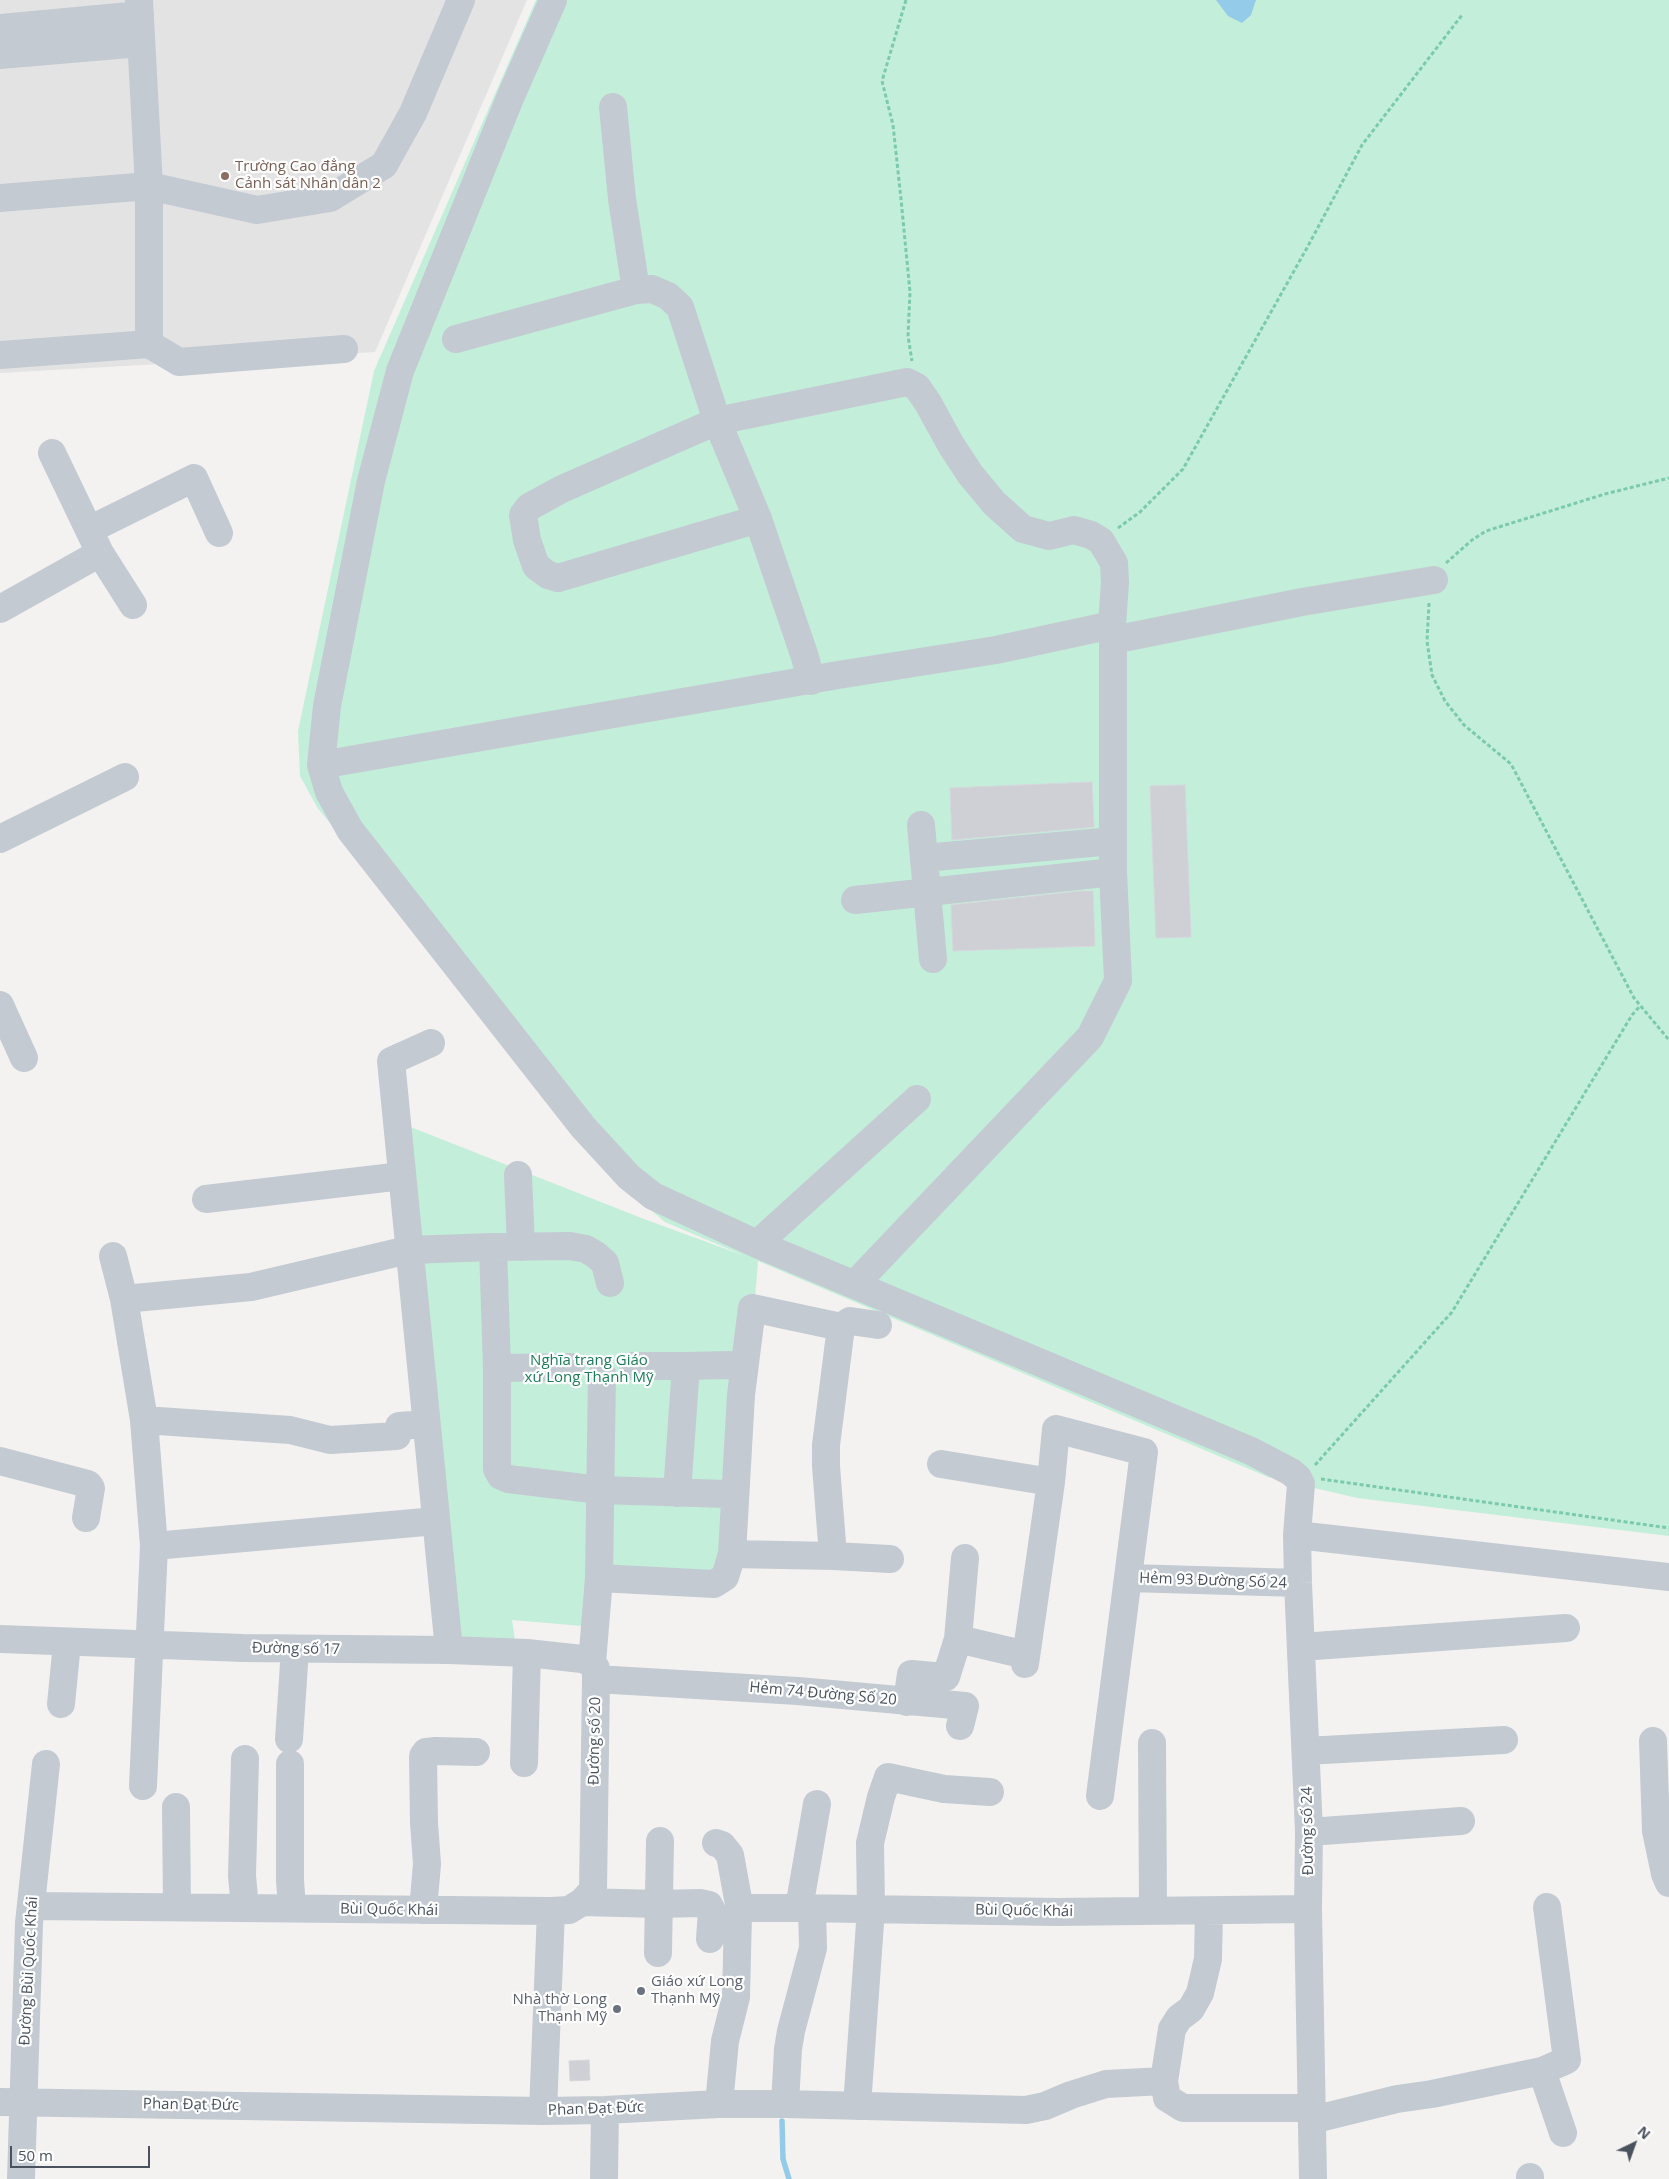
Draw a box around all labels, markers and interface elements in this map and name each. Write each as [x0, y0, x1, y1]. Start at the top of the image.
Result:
place label: Trường Cao đẳng Cảnh sát Nhân dân 2 [235, 158, 381, 193]
marker: Trường Cao đẳng Cảnh sát Nhân dân 2 [219, 170, 231, 182]
park label: Nghĩa trang Giáo xứ Long Thạnh Mỹ [525, 1352, 653, 1387]
street label: Hẻm 93 Đường Số 24 [1139, 1569, 1287, 1593]
street label: Đường số 17 [252, 1639, 340, 1659]
street label: Hẻm 74 Đường Số 20 [749, 1679, 897, 1709]
street label: Đường số 20 [585, 1697, 605, 1785]
street label: Đường số 24 [1298, 1787, 1318, 1875]
street label: Đường Bùi Quốc Khái [16, 1896, 42, 2046]
street label: Bùi Quốc Khái [340, 1900, 438, 1920]
street label: Bùi Quốc Khái [975, 1901, 1073, 1921]
place label: Giáo xứ Long Thạnh Mỹ [651, 1973, 743, 2008]
marker: Giáo xứ Long Thạnh Mỹ [635, 1985, 647, 1997]
place label: Nhà thờ Long Thạnh Mỹ [512, 1991, 607, 2026]
marker: Nhà thờ Long Thạnh Mỹ [611, 2003, 623, 2015]
street label: Phan Đạt Đức [143, 2095, 239, 2115]
street label: Phan Đạt Đức [548, 2098, 644, 2120]
north arrow [1609, 2119, 1659, 2169]
text: N [1634, 2122, 1655, 2143]
scale bar [12, 2136, 152, 2168]
text: 50 m [18, 2145, 53, 2165]

